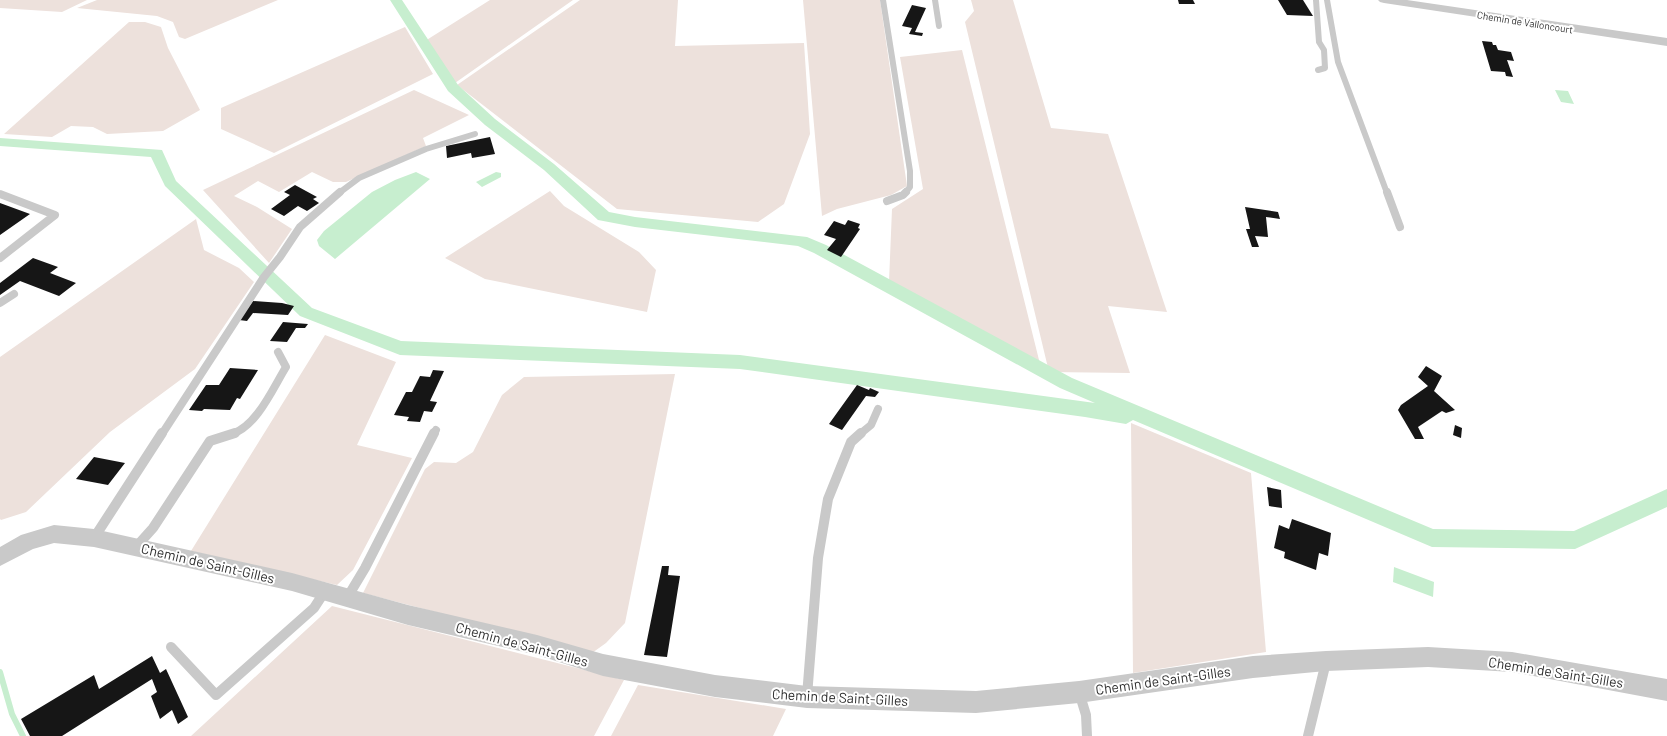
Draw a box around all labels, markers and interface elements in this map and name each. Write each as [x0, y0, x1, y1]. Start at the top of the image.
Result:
street label: Chemin de Valloncourt [1476, 8, 1574, 36]
street label: Chemin de Saint-Gilles [140, 539, 277, 587]
street label: Chemin de Saint-Gilles [454, 618, 590, 670]
street label: Chemin de Saint-Gilles [1487, 653, 1625, 691]
street label: Chemin de Saint-Gilles [1094, 662, 1232, 698]
street label: Chemin de Saint-Gilles [772, 685, 909, 709]

